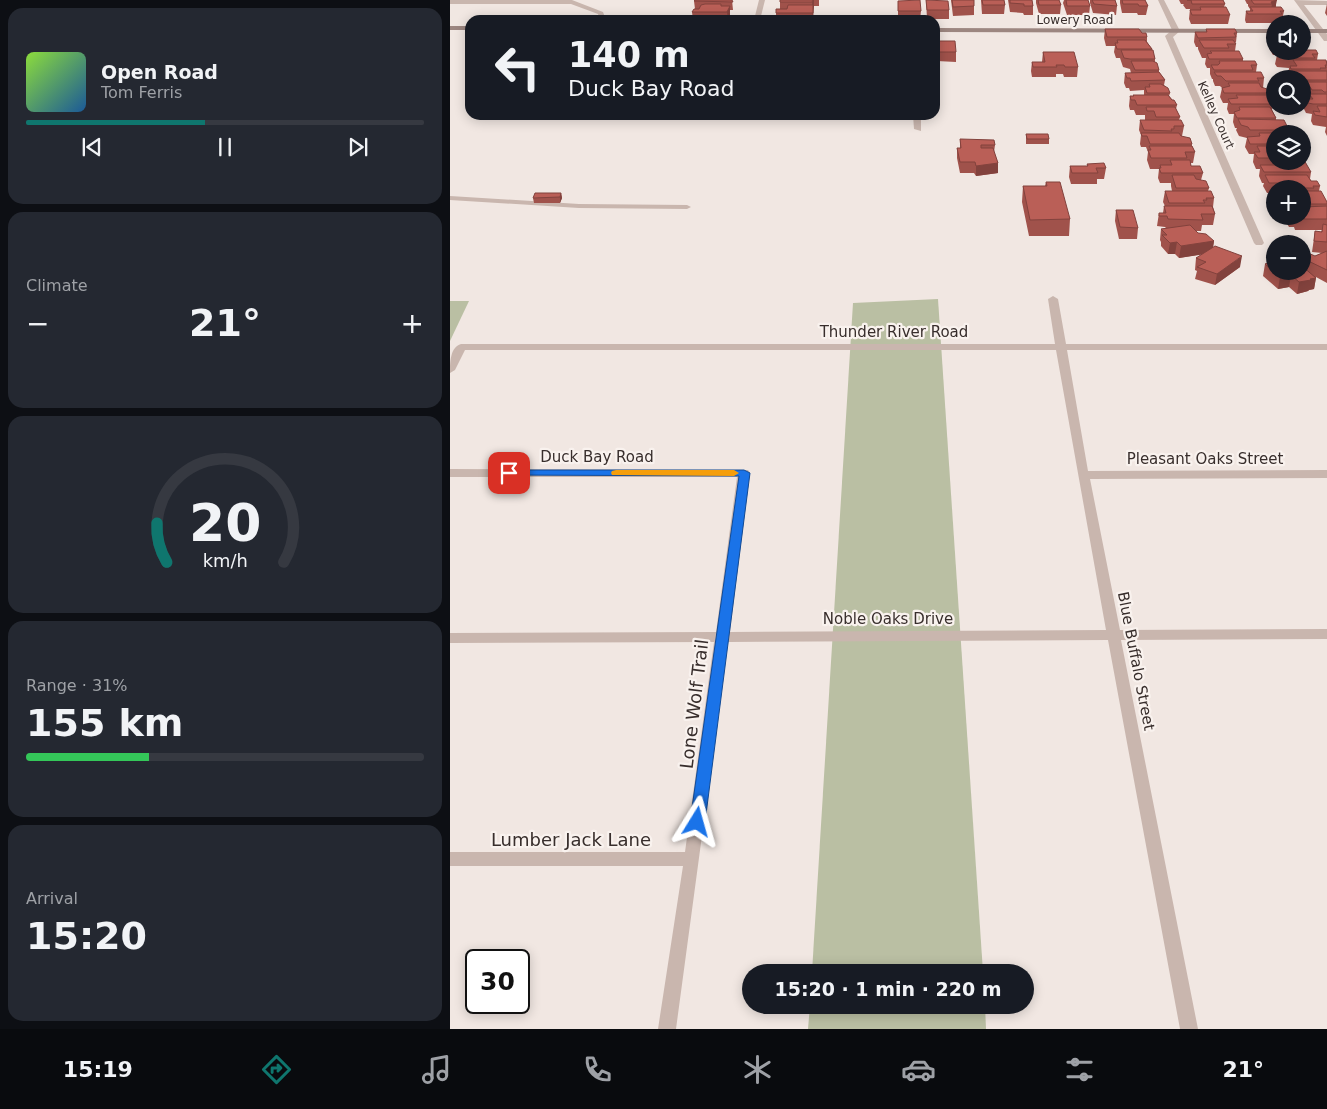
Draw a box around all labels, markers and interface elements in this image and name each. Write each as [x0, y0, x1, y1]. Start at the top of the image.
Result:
street label: Lowery Road [1037, 13, 1113, 27]
map controls [1266, 15, 1311, 280]
button: sound [1266, 15, 1311, 60]
icon: left [485, 35, 550, 100]
text: 140 m [568, 35, 690, 75]
text: Open Road [101, 61, 218, 83]
button: search [1266, 70, 1311, 115]
text: Duck Bay Road [568, 76, 735, 101]
street label: Kelley Court [1195, 79, 1237, 151]
text: Tom Ferris [101, 83, 182, 102]
button: layers [1266, 125, 1311, 170]
icon: previous [78, 133, 106, 161]
icon: pause [211, 133, 239, 161]
icon: next [344, 133, 372, 161]
button: + [1266, 180, 1311, 225]
button: − [1266, 235, 1311, 280]
text: Climate [26, 276, 88, 295]
text: 21° [189, 301, 261, 345]
text: − [26, 307, 49, 340]
text: + [401, 307, 424, 340]
street label: Thunder River Road [819, 323, 968, 341]
street label: Duck Bay Road [540, 448, 654, 466]
street label: Pleasant Oaks Street [1127, 450, 1283, 468]
pin [488, 452, 530, 494]
icon: arrive [495, 459, 523, 487]
text: 20 [189, 493, 261, 553]
text: km/h [202, 550, 248, 571]
street label: Blue Buffalo Street [1114, 590, 1158, 732]
street label: Noble Oaks Drive [823, 610, 953, 628]
street label: Lone Wolf Trail [676, 638, 712, 770]
text: Range · 31% [26, 676, 128, 695]
text: 155 km [26, 701, 183, 745]
position arrow [670, 795, 722, 847]
street label: Lumber Jack Lane [491, 829, 651, 850]
text: Arrival [26, 889, 78, 908]
text: 15:20 [26, 914, 147, 958]
speed limit sign: 30 [465, 949, 530, 1014]
text: 15:20 · 1 min · 220 m [774, 978, 1002, 1000]
icon: directions [259, 1052, 294, 1087]
icon: music [419, 1052, 454, 1087]
icon: phone [580, 1052, 615, 1087]
icon: climate [740, 1052, 775, 1087]
icon: car [901, 1052, 936, 1087]
icon: filters [1062, 1052, 1097, 1087]
text: 15:19 [63, 1057, 133, 1082]
text: 21° [1222, 1057, 1264, 1082]

